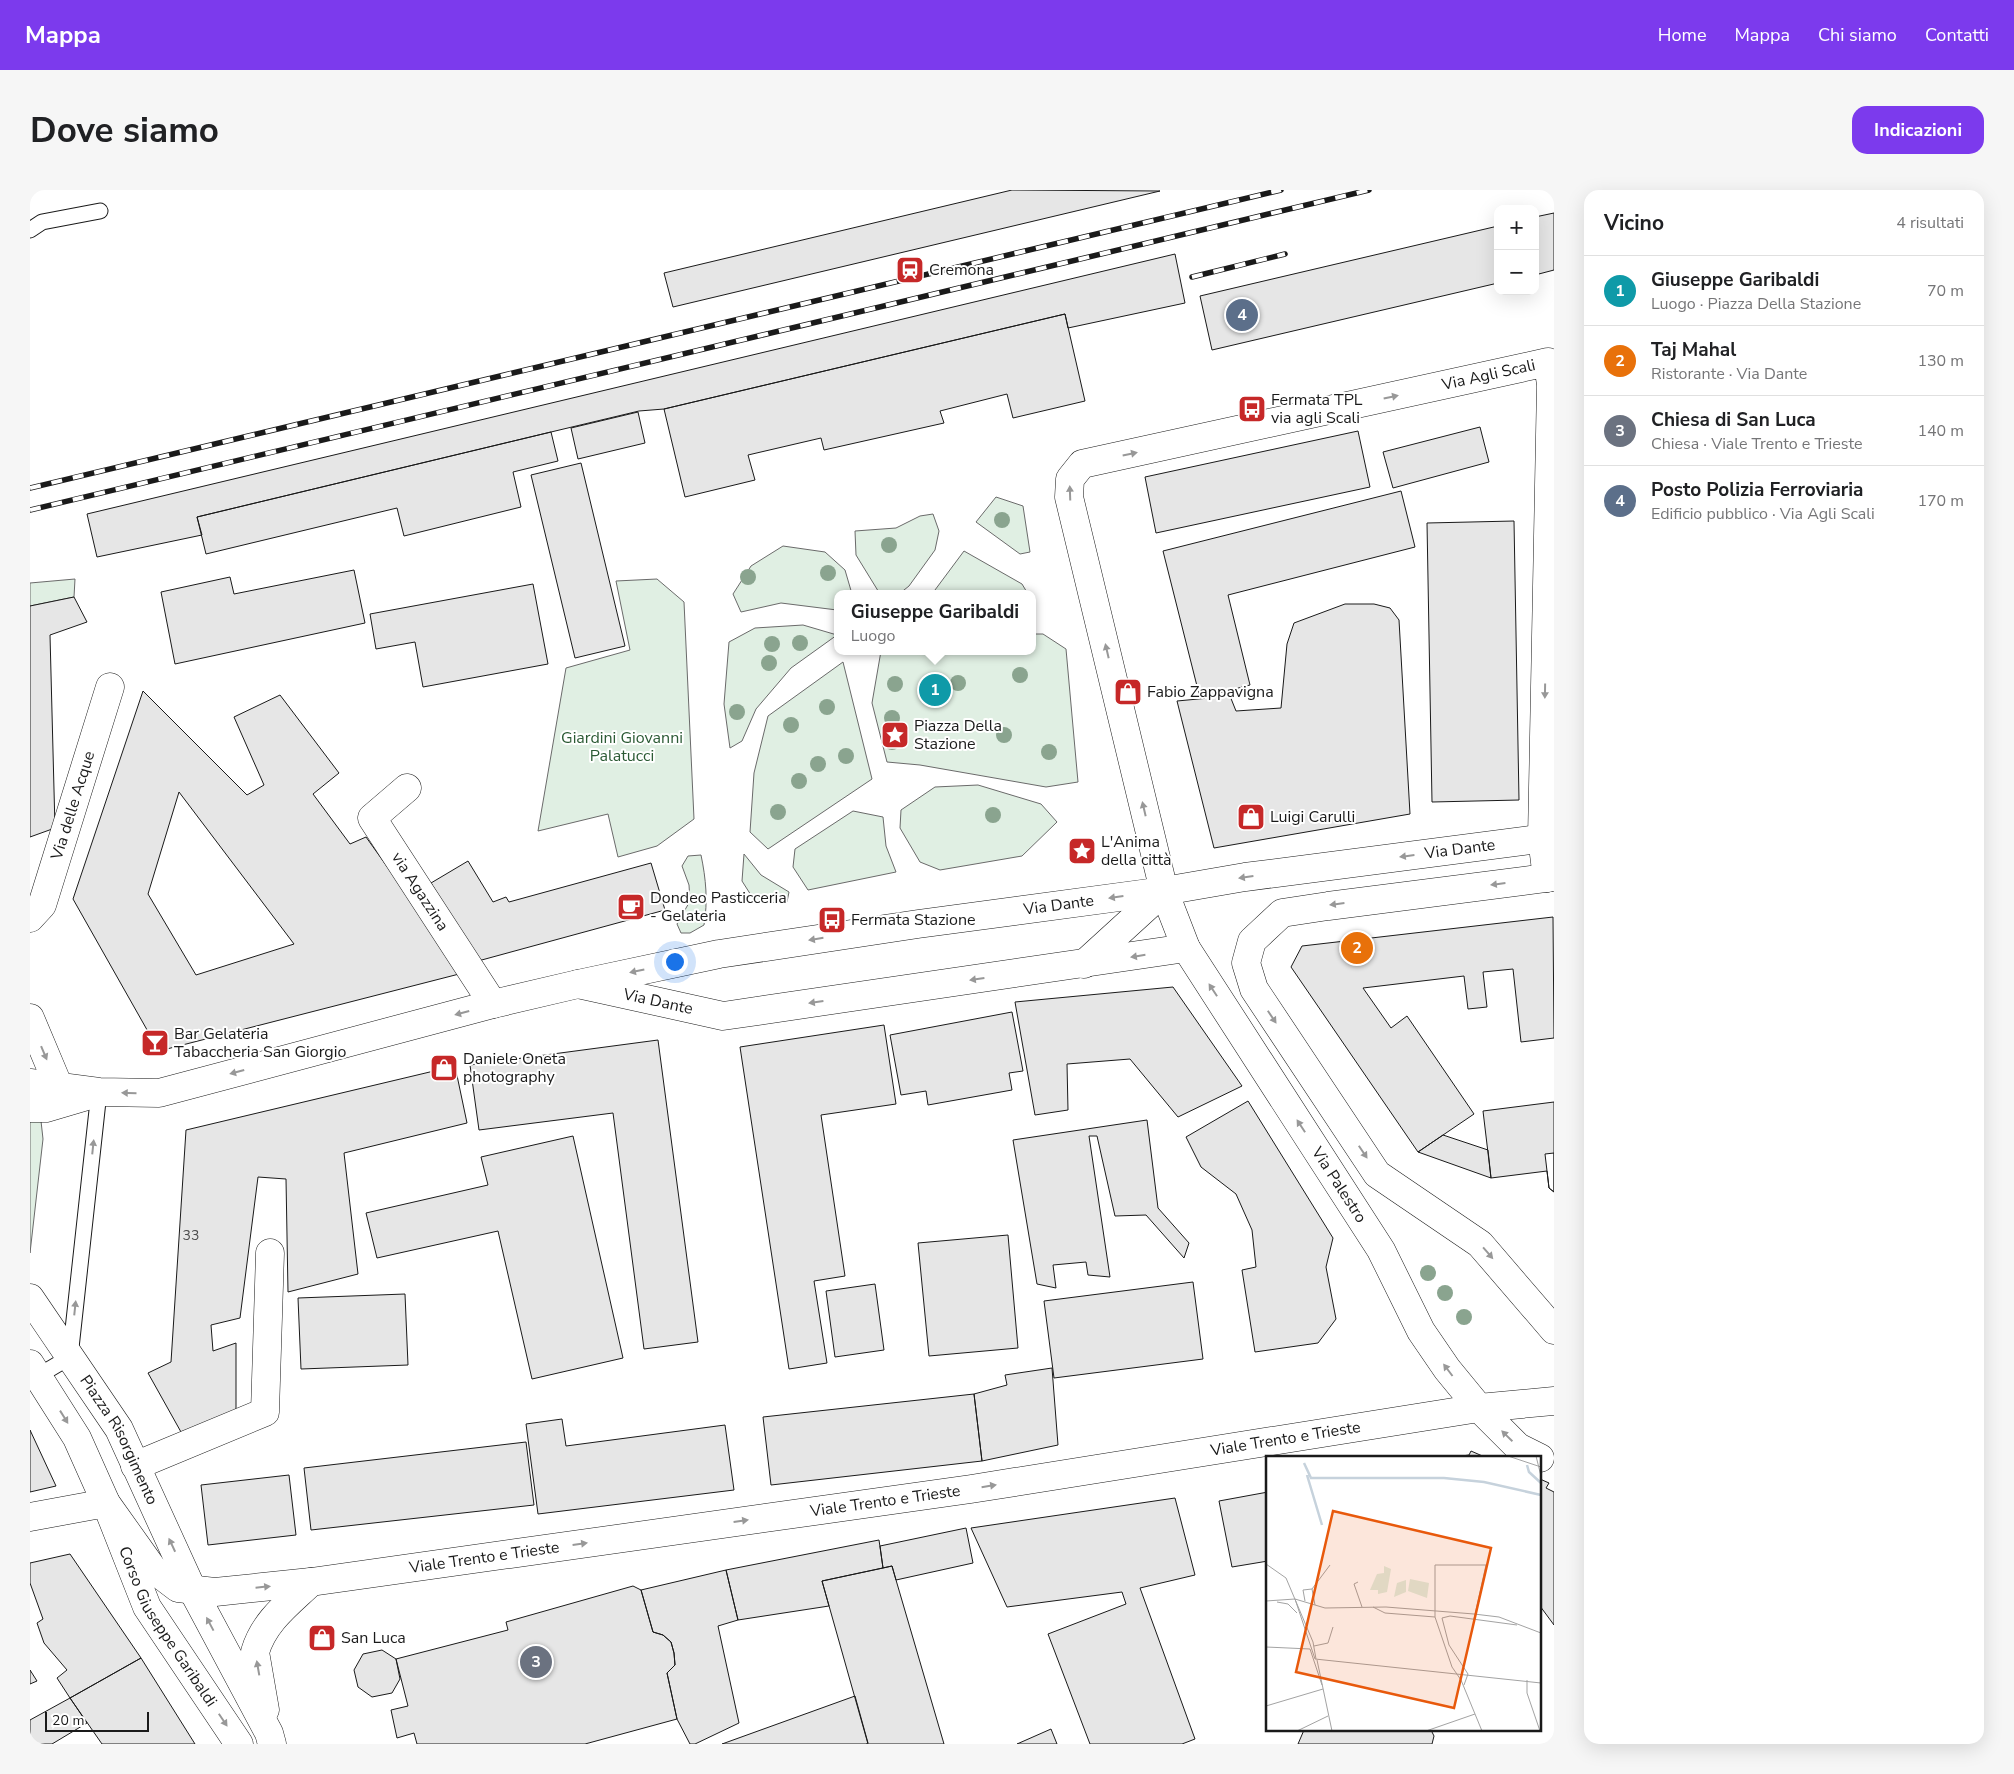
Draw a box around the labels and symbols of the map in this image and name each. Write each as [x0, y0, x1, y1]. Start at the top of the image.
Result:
station icon: Cremona [895, 255, 925, 285]
place label: Cremona [929, 259, 994, 281]
pin: 4 [1226, 296, 1258, 334]
street label: Via Agli Scali [1439, 354, 1537, 396]
place label: Fermata TPL via agli Scali [1271, 389, 1363, 429]
one-way arrow [1383, 393, 1399, 401]
bus stop icon: Fermata TPL via agli Scali [1237, 394, 1267, 424]
one-way arrow [1122, 450, 1137, 458]
one-way arrow [1066, 485, 1074, 501]
one-way arrow [1103, 644, 1111, 659]
pin: 1 [919, 671, 951, 709]
shop icon: Fabio Zappavigna [1113, 677, 1143, 707]
place label: Fabio Zappavigna [1147, 681, 1274, 703]
one-way arrow [1541, 683, 1549, 699]
place label: Piazza Della Stazione [914, 715, 1002, 755]
place icon: Piazza Della Stazione [880, 720, 910, 750]
park label: Giardini Giovanni Palatucci [561, 727, 683, 767]
street label: Via delle Acque [45, 748, 100, 864]
one-way arrow [1140, 802, 1148, 817]
shop icon: Luigi Carulli [1236, 802, 1266, 832]
place label: Luigi Carulli [1270, 806, 1355, 828]
place label: L'Anima della città [1101, 831, 1172, 871]
street label: Via Dante [1422, 834, 1496, 865]
place icon: L'Anima della città [1067, 836, 1097, 866]
street label: via Agazzina [386, 848, 454, 935]
one-way arrow [1399, 852, 1415, 860]
one-way arrow [1237, 874, 1253, 882]
one-way arrow [1490, 880, 1506, 888]
place label: Dondeo Pasticceria - Gelateria [650, 887, 787, 927]
street label: Via Dante [1021, 890, 1095, 921]
cafe icon: Dondeo Pasticceria - Gelateria [616, 892, 646, 922]
one-way arrow [1107, 893, 1123, 901]
one-way arrow [1329, 900, 1345, 908]
bus stop icon: Fermata Stazione [817, 905, 847, 935]
place label: Fermata Stazione [851, 909, 976, 931]
pin: 2 [1341, 929, 1373, 967]
one-way arrow [808, 936, 824, 944]
your location [662, 949, 688, 975]
one-way arrow [1130, 952, 1146, 960]
one-way arrow [629, 967, 644, 975]
one-way arrow [969, 975, 985, 983]
street label: Via Dante [620, 983, 695, 1020]
one-way arrow [1208, 983, 1218, 996]
one-way arrow [808, 998, 824, 1006]
one-way arrow [454, 1009, 469, 1017]
one-way arrow [1268, 1010, 1277, 1024]
place label: Bar Gelateria Tabaccheria San Giorgio [174, 1023, 346, 1063]
bar icon: Bar Gelateria Tabaccheria San Giorgio [140, 1028, 170, 1058]
one-way arrow [41, 1045, 49, 1060]
place label: Daniele Oneta photography [463, 1048, 566, 1088]
shop icon: Daniele Oneta photography [429, 1053, 459, 1083]
one-way arrow [229, 1068, 244, 1076]
one-way arrow [121, 1089, 137, 1097]
one-way arrow [1296, 1120, 1306, 1133]
one-way arrow [89, 1138, 97, 1154]
street label: Via Palestro [1306, 1142, 1372, 1227]
one-way arrow [1358, 1145, 1367, 1159]
house number: 33 [183, 1226, 199, 1245]
one-way arrow [1482, 1247, 1493, 1260]
one-way arrow [71, 1300, 79, 1316]
one-way arrow [1443, 1363, 1453, 1377]
street label: Piazza Risorgimento [74, 1371, 163, 1508]
one-way arrow [59, 1411, 69, 1424]
street label: Viale Trento e Trieste [1208, 1416, 1362, 1462]
one-way arrow [1501, 1430, 1513, 1442]
inset map [1266, 1456, 1542, 1732]
street label: Viale Trento e Trieste [808, 1480, 962, 1523]
one-way arrow [981, 1481, 997, 1489]
one-way arrow [734, 1517, 750, 1525]
street label: Viale Trento e Trieste [407, 1536, 561, 1579]
one-way arrow [167, 1538, 175, 1552]
one-way arrow [573, 1540, 589, 1548]
street label: Corso Giuseppe Garibaldi [113, 1543, 222, 1711]
one-way arrow [255, 1583, 271, 1591]
one-way arrow [206, 1616, 214, 1631]
shop icon: San Luca [307, 1623, 337, 1653]
place label: San Luca [341, 1627, 406, 1649]
pin: 3 [520, 1643, 552, 1681]
one-way arrow [253, 1660, 261, 1676]
scale bar [45, 1709, 149, 1732]
one-way arrow [218, 1714, 228, 1727]

